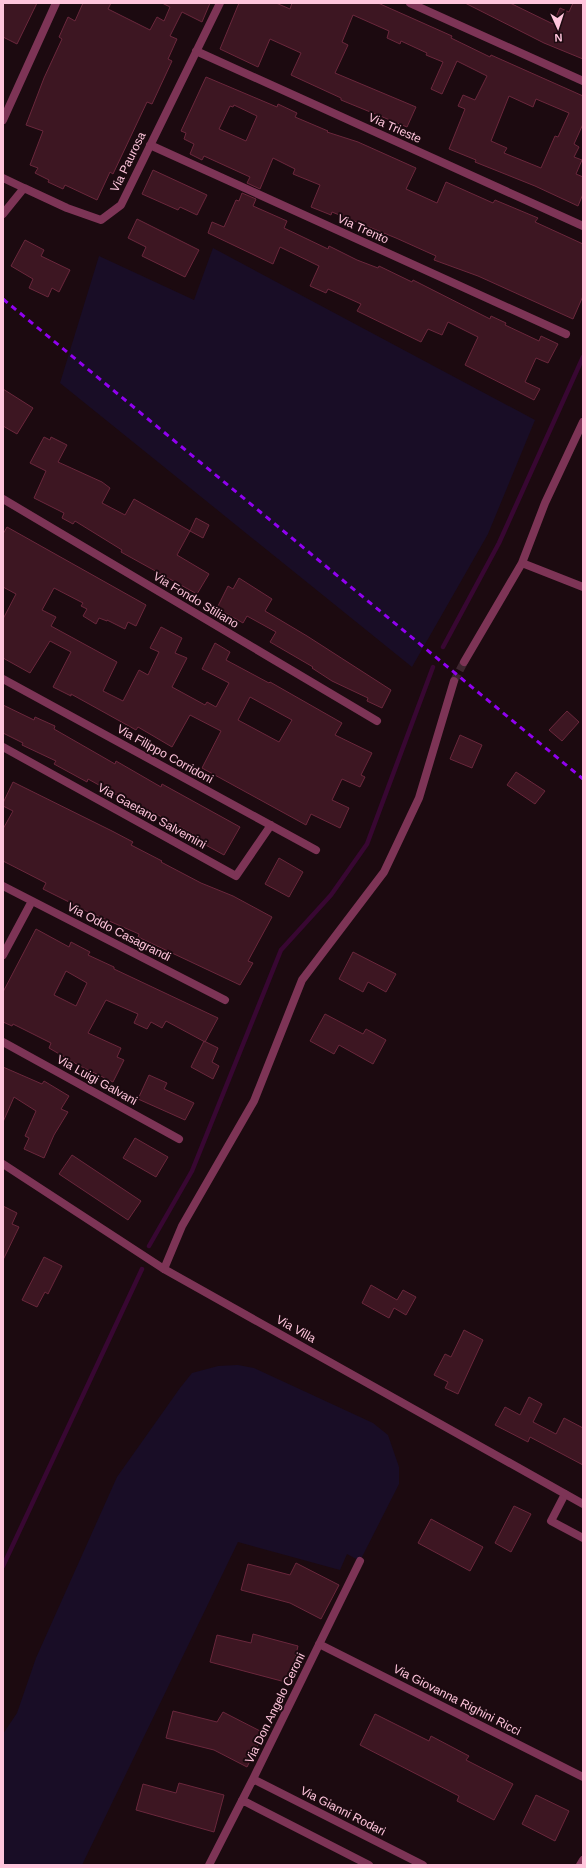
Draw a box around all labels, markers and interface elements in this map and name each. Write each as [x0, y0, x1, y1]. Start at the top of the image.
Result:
north arrow [538, 8, 578, 48]
text: N [554, 32, 563, 44]
street label: Via Trieste [366, 110, 424, 146]
street label: Via Paurosa [107, 129, 149, 194]
street label: Via Trento [335, 212, 391, 247]
street label: Via Fondo Stiliano [151, 569, 242, 631]
street label: Via Filippo Corridoni [114, 722, 216, 786]
street label: Via Gaetano Salvemini [95, 780, 209, 852]
street label: Via Oddo Casagrandi [65, 900, 173, 964]
street label: Via Luigi Galvani [54, 1052, 140, 1108]
street label: Via Villa [274, 1312, 318, 1346]
street label: Via Don Angelo Ceroni [242, 1650, 308, 1766]
street label: Via Giovanna Righini Ricci [391, 1662, 523, 1738]
street label: Via Gianni Rodari [298, 1783, 388, 1839]

